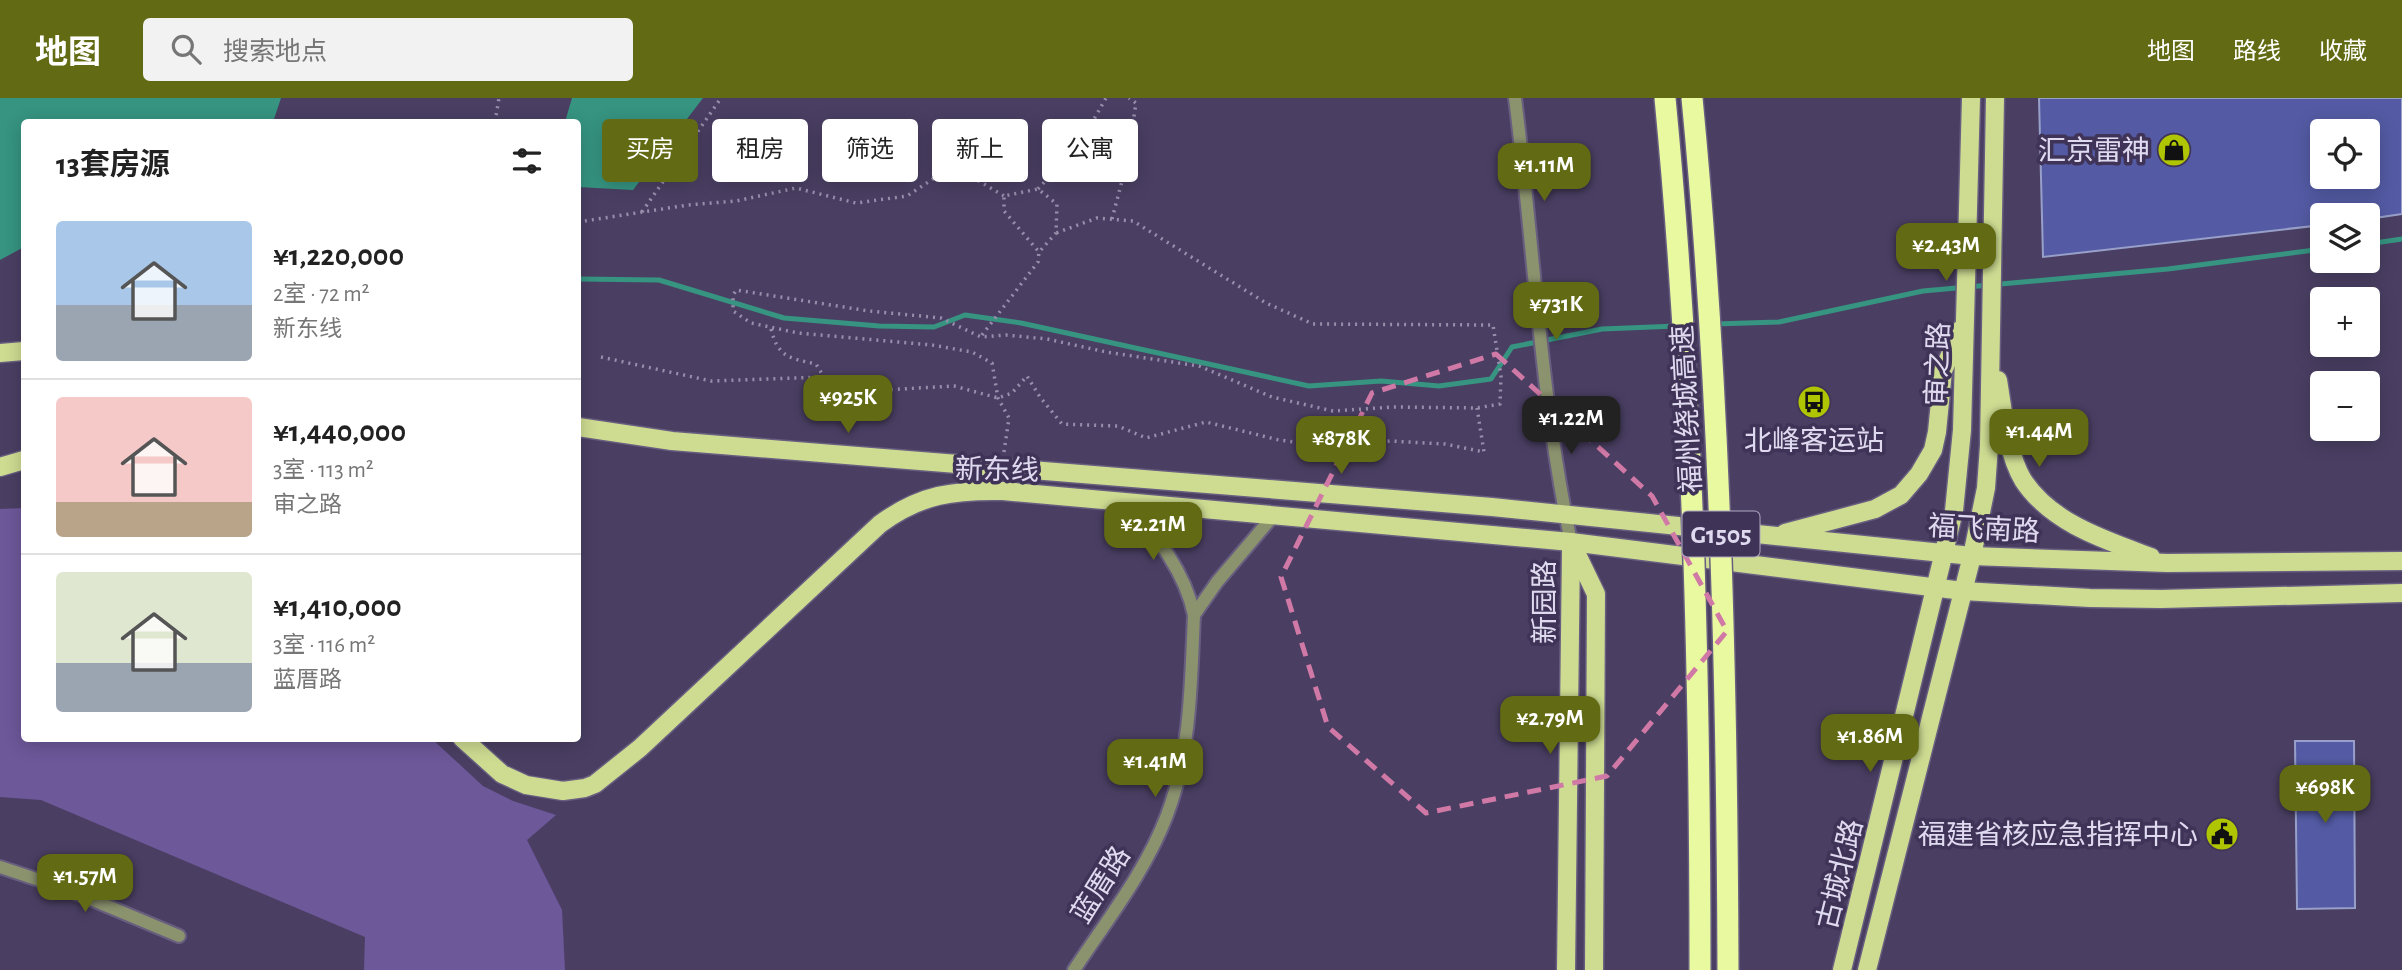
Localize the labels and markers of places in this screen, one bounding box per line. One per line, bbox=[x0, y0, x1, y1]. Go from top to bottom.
shop icon: 汇京雷神 bbox=[2155, 131, 2193, 169]
place label: 汇京雷神 bbox=[2038, 136, 2150, 166]
pin: ¥1.11M bbox=[1487, 144, 1601, 203]
pin: ¥2.43M bbox=[1889, 223, 2003, 283]
pin: ¥731K bbox=[1507, 282, 1605, 342]
pin: ¥925K bbox=[799, 376, 897, 435]
bus stop icon: 北峰客运站 bbox=[1795, 383, 1833, 421]
pin: ¥1.22M bbox=[1514, 396, 1628, 456]
pin: ¥1.44M bbox=[1982, 410, 2096, 469]
pin: ¥878K bbox=[1292, 416, 1390, 476]
place label: 北峰客运站 bbox=[1744, 426, 1884, 456]
pin: ¥2.21M bbox=[1096, 503, 1210, 562]
pin: ¥2.79M bbox=[1493, 696, 1607, 756]
pin: ¥1.86M bbox=[1813, 714, 1927, 774]
pin: ¥1.41M bbox=[1098, 740, 1212, 799]
pin: ¥698K bbox=[2276, 766, 2374, 825]
public building icon: 福建省核应急指挥中心 bbox=[2203, 815, 2241, 853]
place label: 福建省核应急指挥中心 bbox=[1918, 820, 2198, 850]
pin: ¥1.57M bbox=[28, 854, 142, 914]

